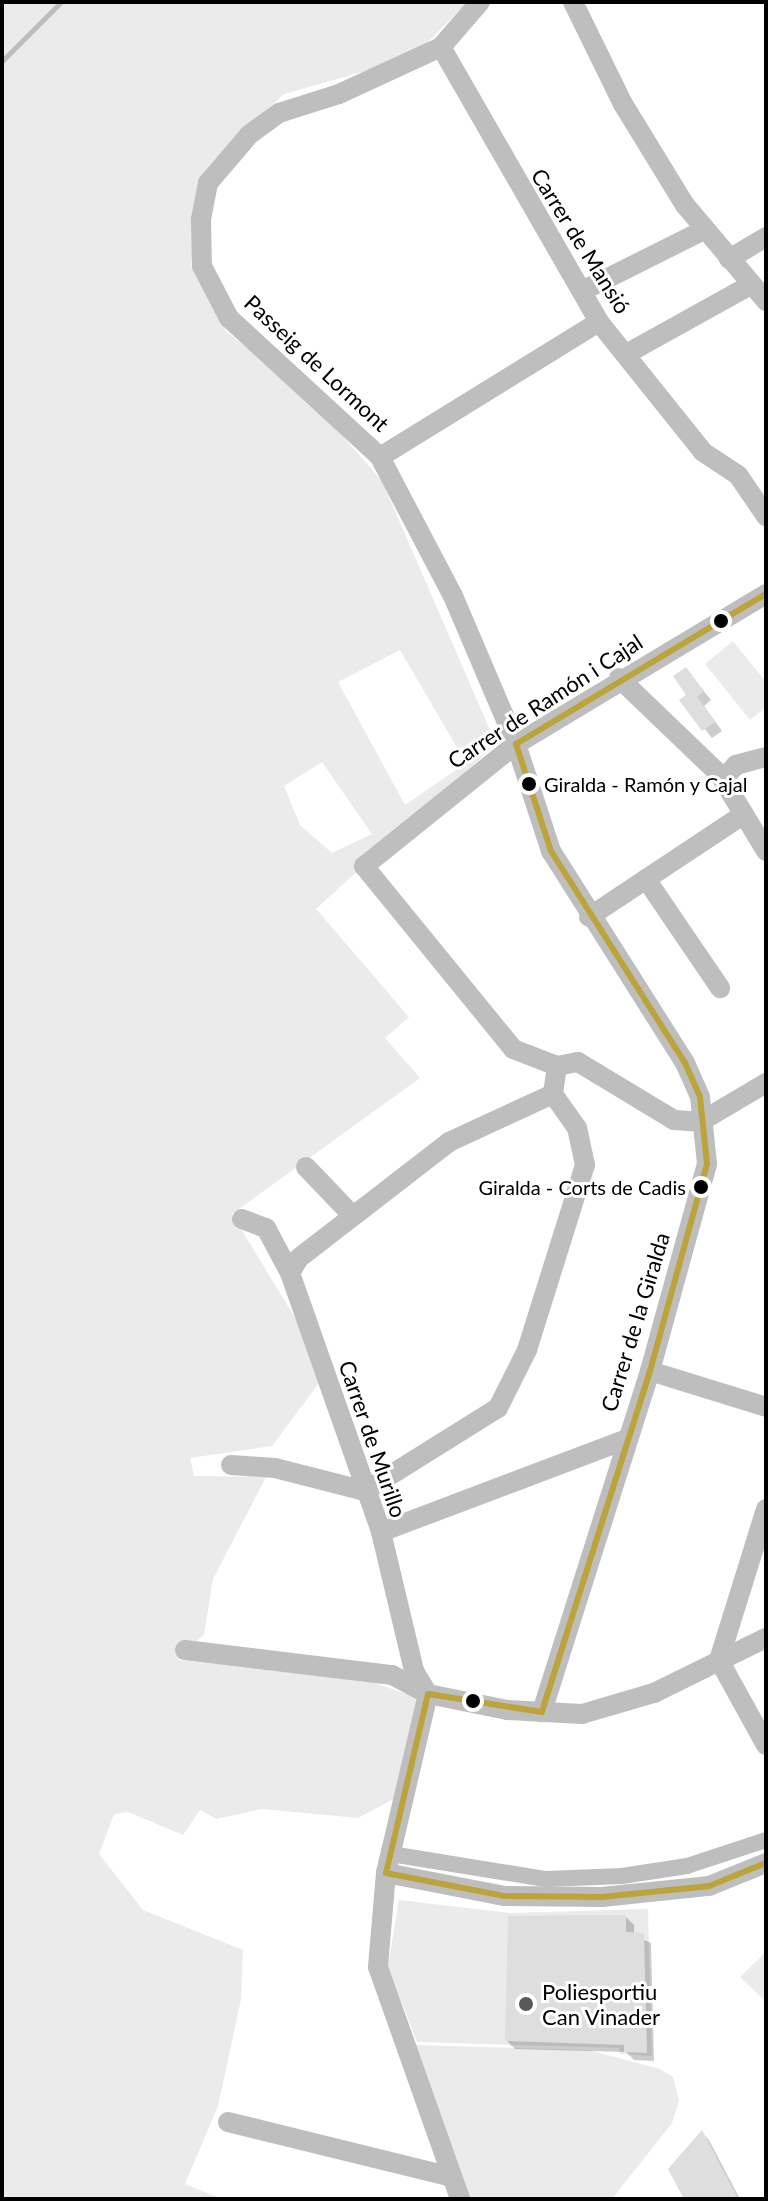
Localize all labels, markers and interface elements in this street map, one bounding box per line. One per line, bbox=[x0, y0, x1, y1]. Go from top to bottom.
street label: Carrer de Mansió bbox=[526, 163, 636, 319]
street label: Passeig de Lormont bbox=[239, 289, 395, 437]
unlabelled marker bbox=[713, 613, 729, 629]
street label: Carrer de Ramón i Cajal bbox=[443, 628, 647, 774]
place label: Giralda - Ramón y Cajal bbox=[544, 772, 748, 796]
marker: Giralda - Ramón y Cajal bbox=[521, 776, 537, 792]
place label: Giralda - Corts de Cadis bbox=[479, 1175, 686, 1199]
marker: Giralda - Corts de Cadis bbox=[693, 1179, 709, 1195]
street label: Carrer de la Giralda bbox=[595, 1229, 675, 1415]
street label: Carrer de Murillo bbox=[334, 1357, 412, 1521]
unlabelled marker bbox=[465, 1693, 481, 1709]
place label: Poliesportiu Can Vinader bbox=[542, 1978, 661, 2030]
marker: Poliesportiu Can Vinader bbox=[517, 1995, 535, 2013]

